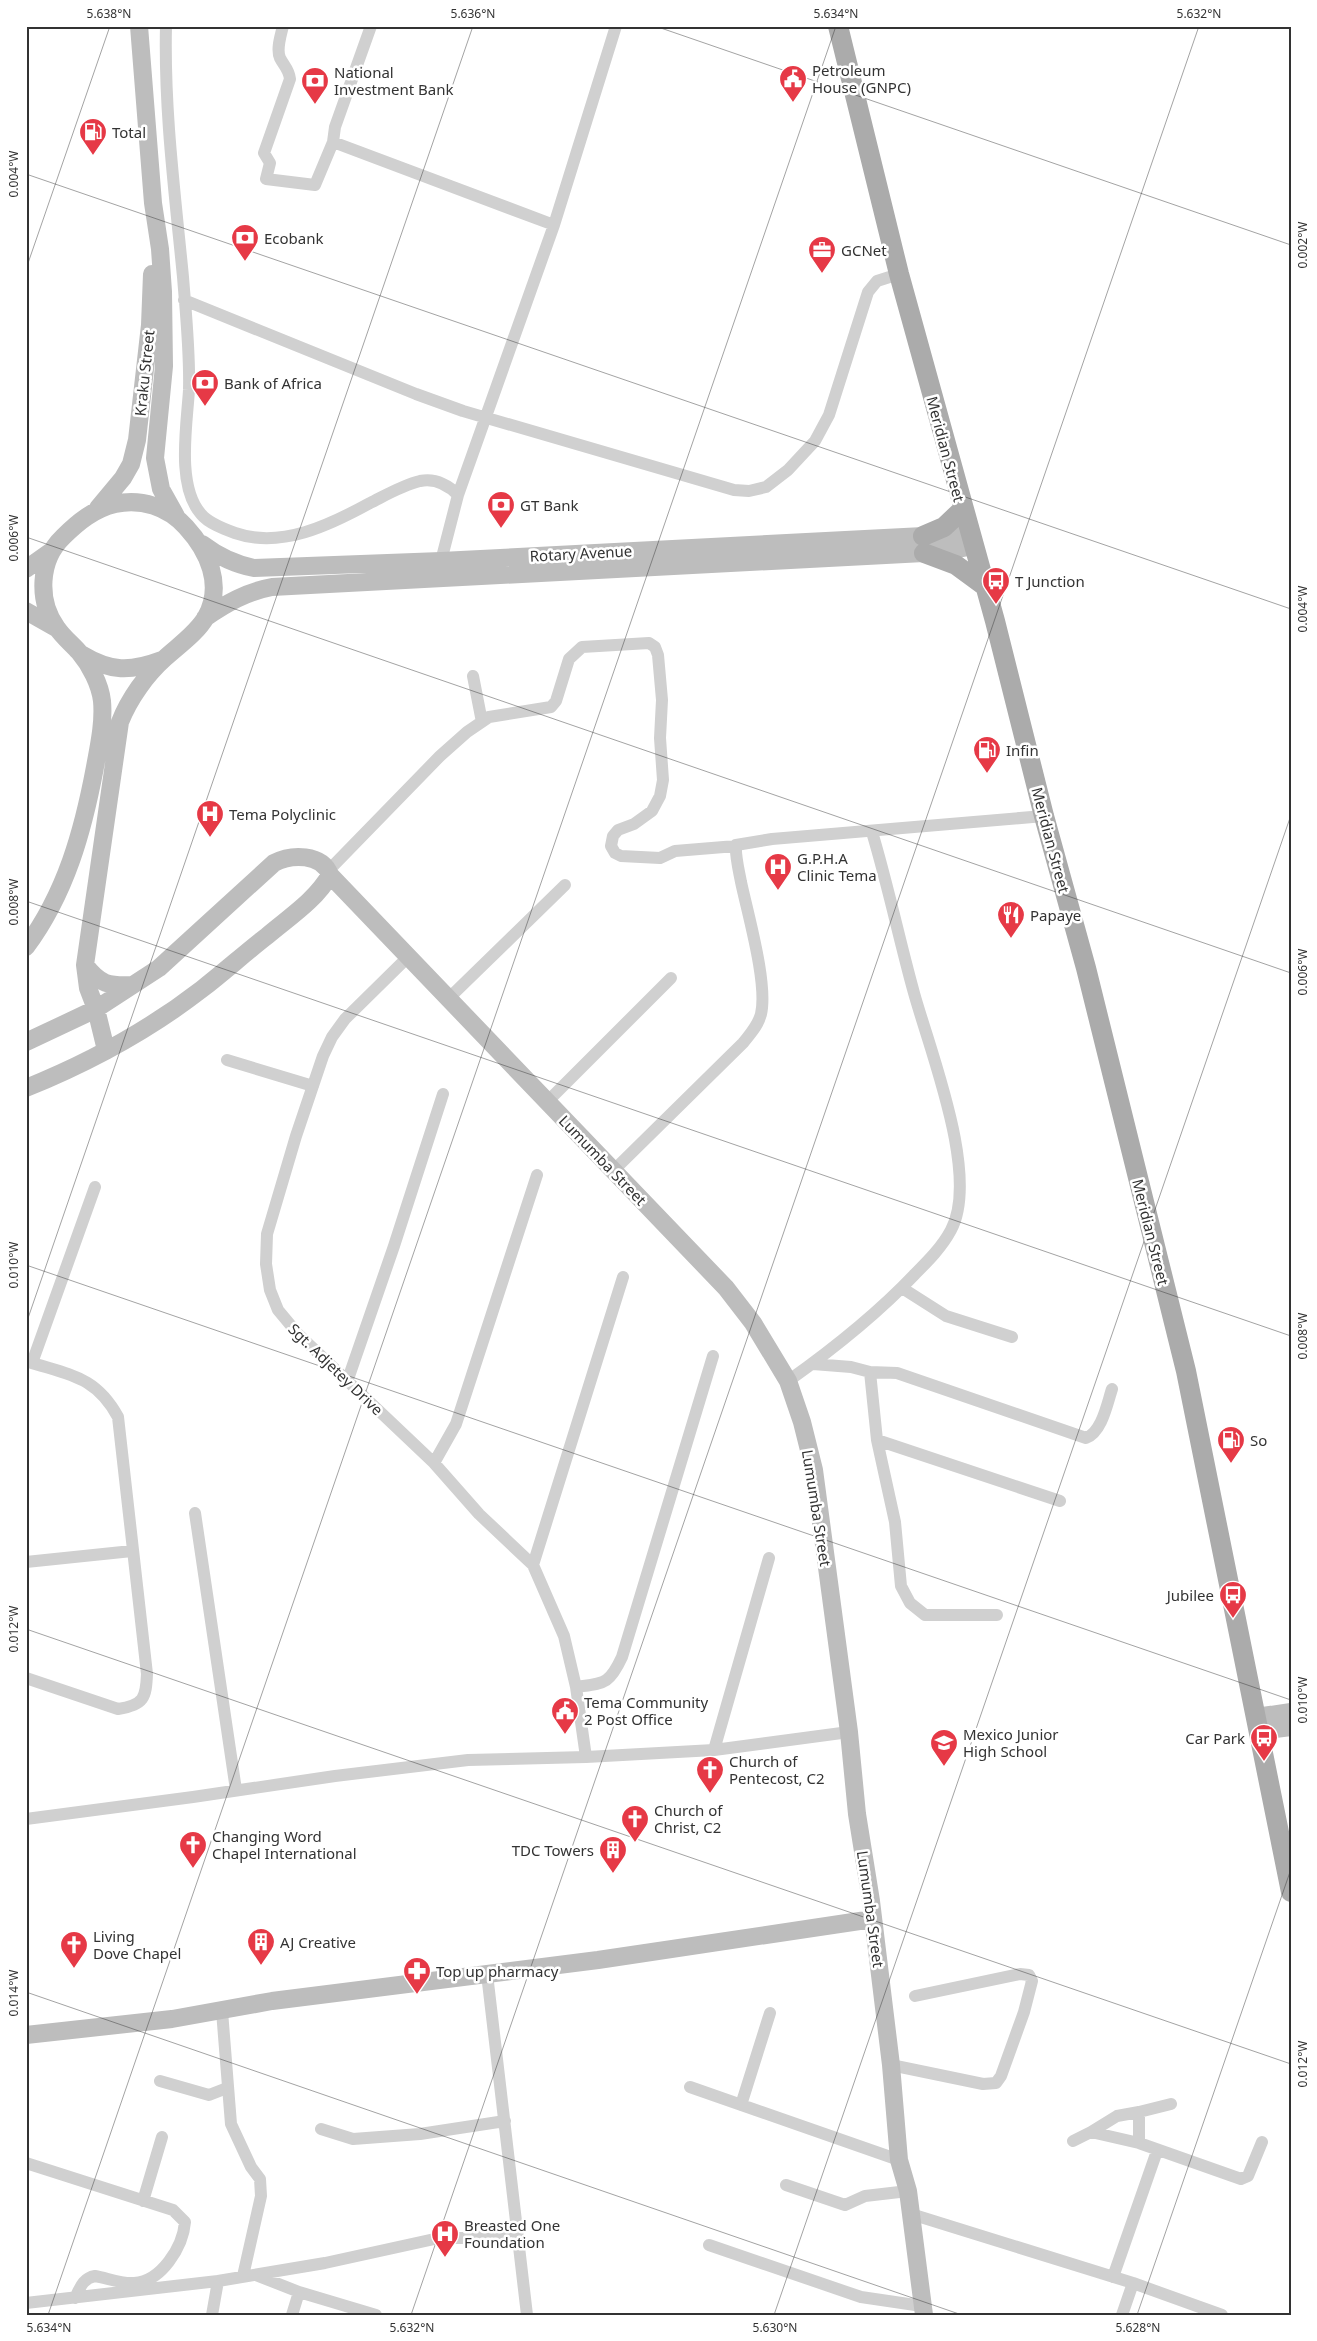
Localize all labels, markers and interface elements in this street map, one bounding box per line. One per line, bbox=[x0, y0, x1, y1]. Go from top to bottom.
text: 5.638°N bbox=[87, 5, 131, 22]
text: 5.636°N bbox=[451, 5, 495, 22]
text: 5.634°N bbox=[814, 5, 858, 22]
text: 5.632°N bbox=[1177, 5, 1221, 22]
place label: Petroleum House (GNPC) bbox=[812, 60, 911, 97]
place label: National Investment Bank bbox=[334, 62, 454, 99]
public building icon: Petroleum House (GNPC) bbox=[778, 64, 808, 103]
bank icon: National Investment Bank bbox=[300, 66, 330, 105]
fuel station icon: Total bbox=[78, 117, 108, 156]
place label: Total bbox=[112, 122, 146, 142]
text: 0.004°W bbox=[5, 151, 22, 197]
text: 0.002°W bbox=[1294, 222, 1311, 268]
bank icon: Ecobank bbox=[230, 223, 260, 262]
place label: Ecobank bbox=[264, 228, 324, 248]
office icon: GCNet bbox=[807, 235, 837, 274]
place label: GCNet bbox=[841, 240, 887, 260]
street label: Kraku Street bbox=[130, 328, 159, 417]
bank icon: Bank of Africa bbox=[190, 368, 220, 407]
place label: Bank of Africa bbox=[224, 373, 322, 393]
street label: Meridian Street bbox=[922, 394, 970, 505]
bank icon: GT Bank bbox=[486, 490, 516, 529]
place label: GT Bank bbox=[520, 495, 579, 515]
text: 0.006°W bbox=[5, 515, 22, 561]
street label: Rotary Avenue bbox=[529, 540, 633, 566]
bus stop icon: T Junction bbox=[981, 566, 1011, 605]
place label: T Junction bbox=[1015, 571, 1085, 591]
text: 0.004°W bbox=[1294, 586, 1311, 632]
fuel station icon: Infin bbox=[972, 735, 1002, 774]
place label: Infin bbox=[1006, 740, 1039, 760]
street label: Meridian Street bbox=[1027, 785, 1075, 896]
hospital icon: Tema Polyclinic bbox=[195, 799, 225, 838]
place label: Tema Polyclinic bbox=[229, 804, 336, 824]
place label: G.P.H.A Clinic Tema bbox=[797, 848, 877, 885]
hospital icon: G.P.H.A Clinic Tema bbox=[763, 852, 793, 891]
text: 0.008°W bbox=[5, 879, 22, 925]
restaurant icon: Papaye bbox=[996, 900, 1026, 939]
place label: Papaye bbox=[1030, 905, 1081, 925]
text: 0.006°W bbox=[1294, 949, 1311, 995]
street label: Lumumba Street bbox=[555, 1111, 652, 1210]
street label: Meridian Street bbox=[1128, 1177, 1174, 1288]
text: 0.010°W bbox=[5, 1242, 22, 1288]
text: 0.008°W bbox=[1294, 1313, 1311, 1359]
street label: Sgt. Adjetey Drive bbox=[284, 1319, 388, 1419]
fuel station icon: So bbox=[1216, 1425, 1246, 1464]
place label: So bbox=[1250, 1430, 1267, 1450]
street label: Lumumba Street bbox=[798, 1448, 836, 1568]
bus stop icon: Jubilee bbox=[1218, 1580, 1248, 1619]
place label: Jubilee bbox=[1165, 1585, 1214, 1605]
text: 0.012°W bbox=[5, 1606, 22, 1652]
text: 0.010°W bbox=[1294, 1677, 1311, 1723]
place label: Tema Community 2 Post Office bbox=[584, 1692, 709, 1729]
public building icon: Tema Community 2 Post Office bbox=[550, 1696, 580, 1735]
bus stop icon: Car Park bbox=[1249, 1723, 1279, 1762]
place label: Mexico Junior High School bbox=[963, 1724, 1059, 1761]
school or university icon: Mexico Junior High School bbox=[929, 1728, 959, 1767]
place label: Car Park bbox=[1185, 1728, 1245, 1748]
place label: Church of Pentecost, C2 bbox=[729, 1751, 825, 1788]
church icon: Church of Pentecost, C2 bbox=[695, 1755, 725, 1794]
place label: Church of Christ, C2 bbox=[654, 1800, 723, 1837]
church icon: Church of Christ, C2 bbox=[620, 1804, 650, 1843]
place label: Changing Word Chapel International bbox=[212, 1826, 357, 1863]
church icon: Changing Word Chapel International bbox=[178, 1830, 208, 1869]
building icon: TDC Towers bbox=[598, 1835, 628, 1874]
place label: TDC Towers bbox=[512, 1840, 594, 1860]
street label: Lumumba Street bbox=[853, 1849, 889, 1969]
place label: Living Dove Chapel bbox=[93, 1926, 181, 1963]
building icon: AJ Creative bbox=[246, 1927, 276, 1966]
church icon: Living Dove Chapel bbox=[59, 1930, 89, 1969]
place label: AJ Creative bbox=[280, 1932, 356, 1952]
pharmacy icon: Top up pharmacy bbox=[402, 1956, 432, 1995]
place label: Top up pharmacy bbox=[436, 1961, 559, 1981]
text: 0.014°W bbox=[5, 1970, 22, 2016]
text: 0.012°W bbox=[1294, 2041, 1311, 2087]
place label: Breasted One Foundation bbox=[464, 2215, 560, 2252]
hospital icon: Breasted One Foundation bbox=[430, 2219, 460, 2258]
text: 5.634°N bbox=[27, 2319, 71, 2336]
text: 5.632°N bbox=[390, 2319, 434, 2336]
text: 5.630°N bbox=[753, 2319, 797, 2336]
text: 5.628°N bbox=[1116, 2319, 1160, 2336]

